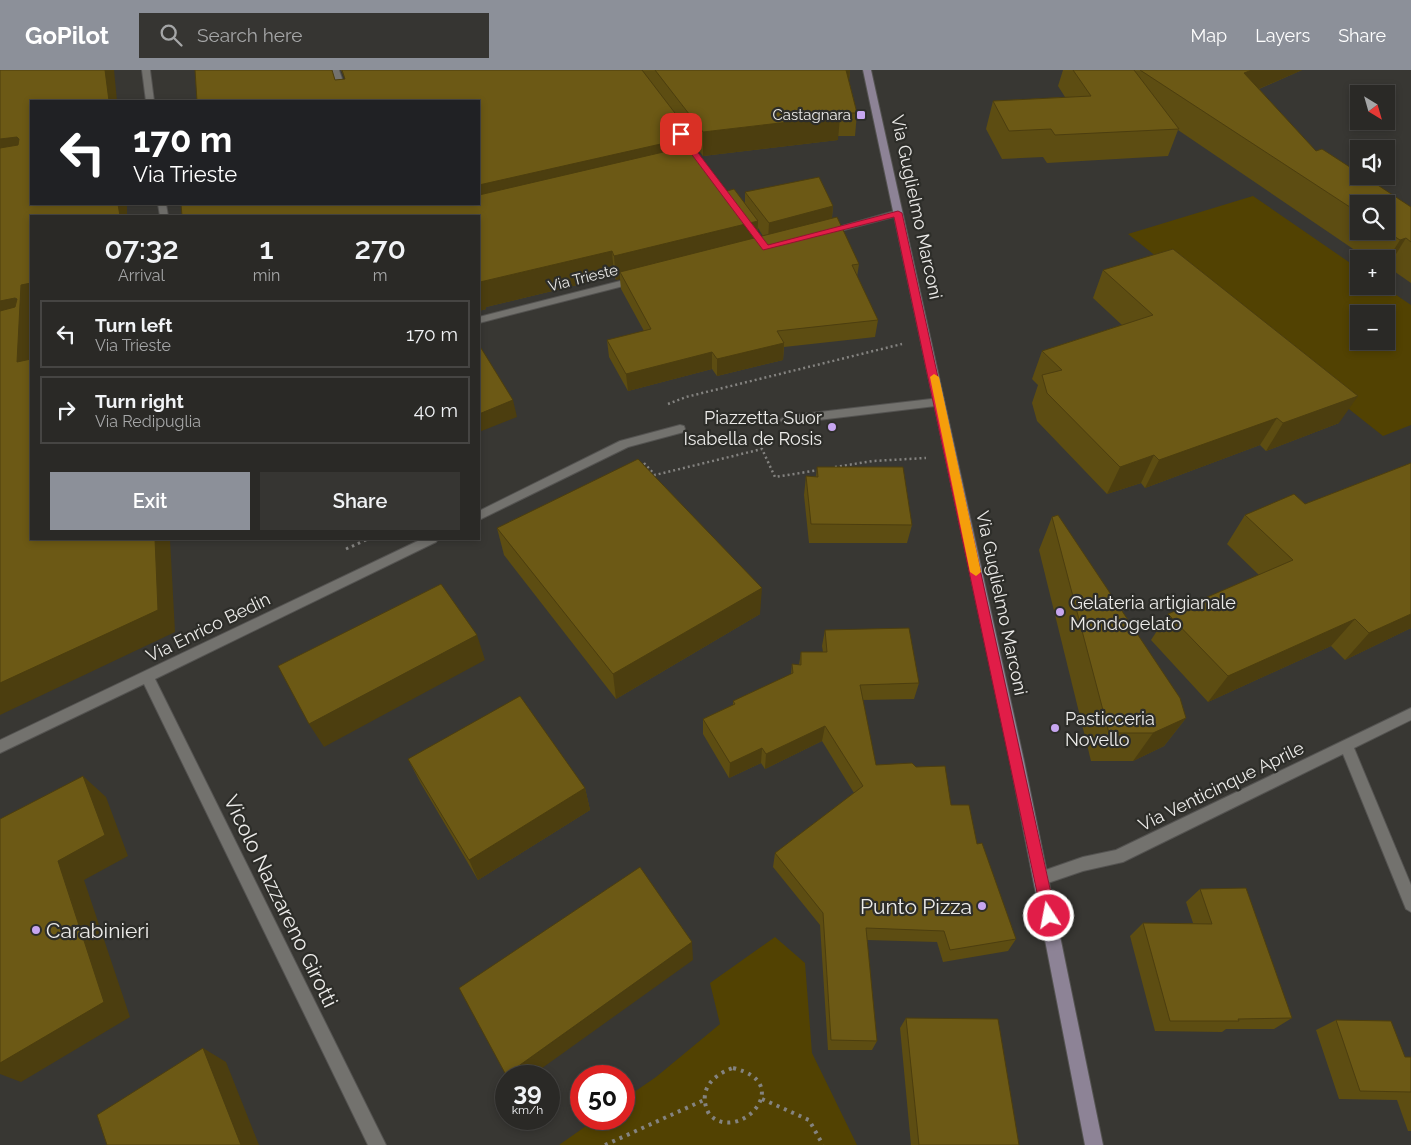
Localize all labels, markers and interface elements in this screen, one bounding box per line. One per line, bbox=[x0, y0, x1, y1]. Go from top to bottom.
search box bbox=[139, 13, 489, 58]
text: GoPilot bbox=[25, 21, 109, 50]
icon: search bbox=[157, 21, 185, 49]
text: Search here bbox=[197, 24, 303, 46]
text: Map bbox=[1191, 25, 1227, 46]
text: Layers bbox=[1255, 25, 1310, 46]
text: Share bbox=[1338, 25, 1386, 46]
north arrow bbox=[1350, 85, 1395, 130]
map controls bbox=[1350, 85, 1395, 350]
place label: Castagnara bbox=[772, 106, 851, 124]
marker: Castagnara bbox=[855, 109, 867, 121]
pin bbox=[660, 113, 702, 155]
street label: Via Guglielmo Marconi bbox=[887, 113, 947, 301]
text: 170 m bbox=[133, 119, 232, 160]
icon: left bbox=[50, 120, 115, 185]
icon: arrive bbox=[667, 120, 695, 148]
button: sound bbox=[1350, 140, 1395, 185]
text: Via Trieste bbox=[133, 161, 237, 187]
button: search bbox=[1350, 195, 1395, 240]
text: 07:32 bbox=[104, 231, 179, 266]
text: 1 bbox=[260, 231, 274, 266]
text: 270 bbox=[355, 231, 406, 266]
button: + bbox=[1350, 250, 1395, 295]
street label: Via Trieste bbox=[546, 261, 620, 295]
text: Arrival bbox=[118, 266, 165, 285]
text: min bbox=[253, 266, 280, 285]
text: m bbox=[373, 266, 388, 285]
button: − bbox=[1350, 305, 1395, 350]
text: Turn left bbox=[95, 314, 172, 336]
icon: left bbox=[52, 320, 80, 348]
text: 170 m bbox=[406, 323, 458, 345]
text: Via Trieste bbox=[95, 336, 171, 355]
text: Turn right bbox=[95, 390, 184, 412]
icon: right bbox=[52, 396, 80, 424]
text: 40 m bbox=[414, 399, 458, 421]
place label: Piazzetta Suor Isabella de Rosis bbox=[683, 407, 823, 449]
text: Via Redipuglia bbox=[95, 412, 201, 431]
marker: Piazzetta Suor Isabella de Rosis bbox=[826, 421, 838, 433]
button: Exit bbox=[50, 472, 250, 530]
button: Share bbox=[260, 472, 460, 530]
street label: Via Guglielmo Marconi bbox=[972, 509, 1032, 697]
street label: Via Enrico Bedin bbox=[143, 588, 273, 666]
place label: Gelateria artigianale Mondogelato bbox=[1070, 592, 1236, 634]
marker: Gelateria artigianale Mondogelato bbox=[1054, 606, 1066, 618]
place label: Pasticceria Novello bbox=[1065, 708, 1155, 750]
marker: Pasticceria Novello bbox=[1049, 722, 1061, 734]
street label: Via Venticinque Aprile bbox=[1135, 737, 1308, 835]
street label: Vicolo Nazzareno Girotti bbox=[219, 791, 343, 1011]
position arrow bbox=[1022, 889, 1074, 941]
place label: Punto Pizza bbox=[860, 894, 972, 919]
marker: Punto Pizza bbox=[976, 900, 988, 912]
place label: Carabinieri bbox=[46, 918, 149, 943]
marker: Carabinieri bbox=[30, 924, 42, 936]
speed limit sign: 50 bbox=[570, 1065, 635, 1130]
text: 39 bbox=[513, 1076, 542, 1106]
text: km/h bbox=[512, 1103, 543, 1117]

